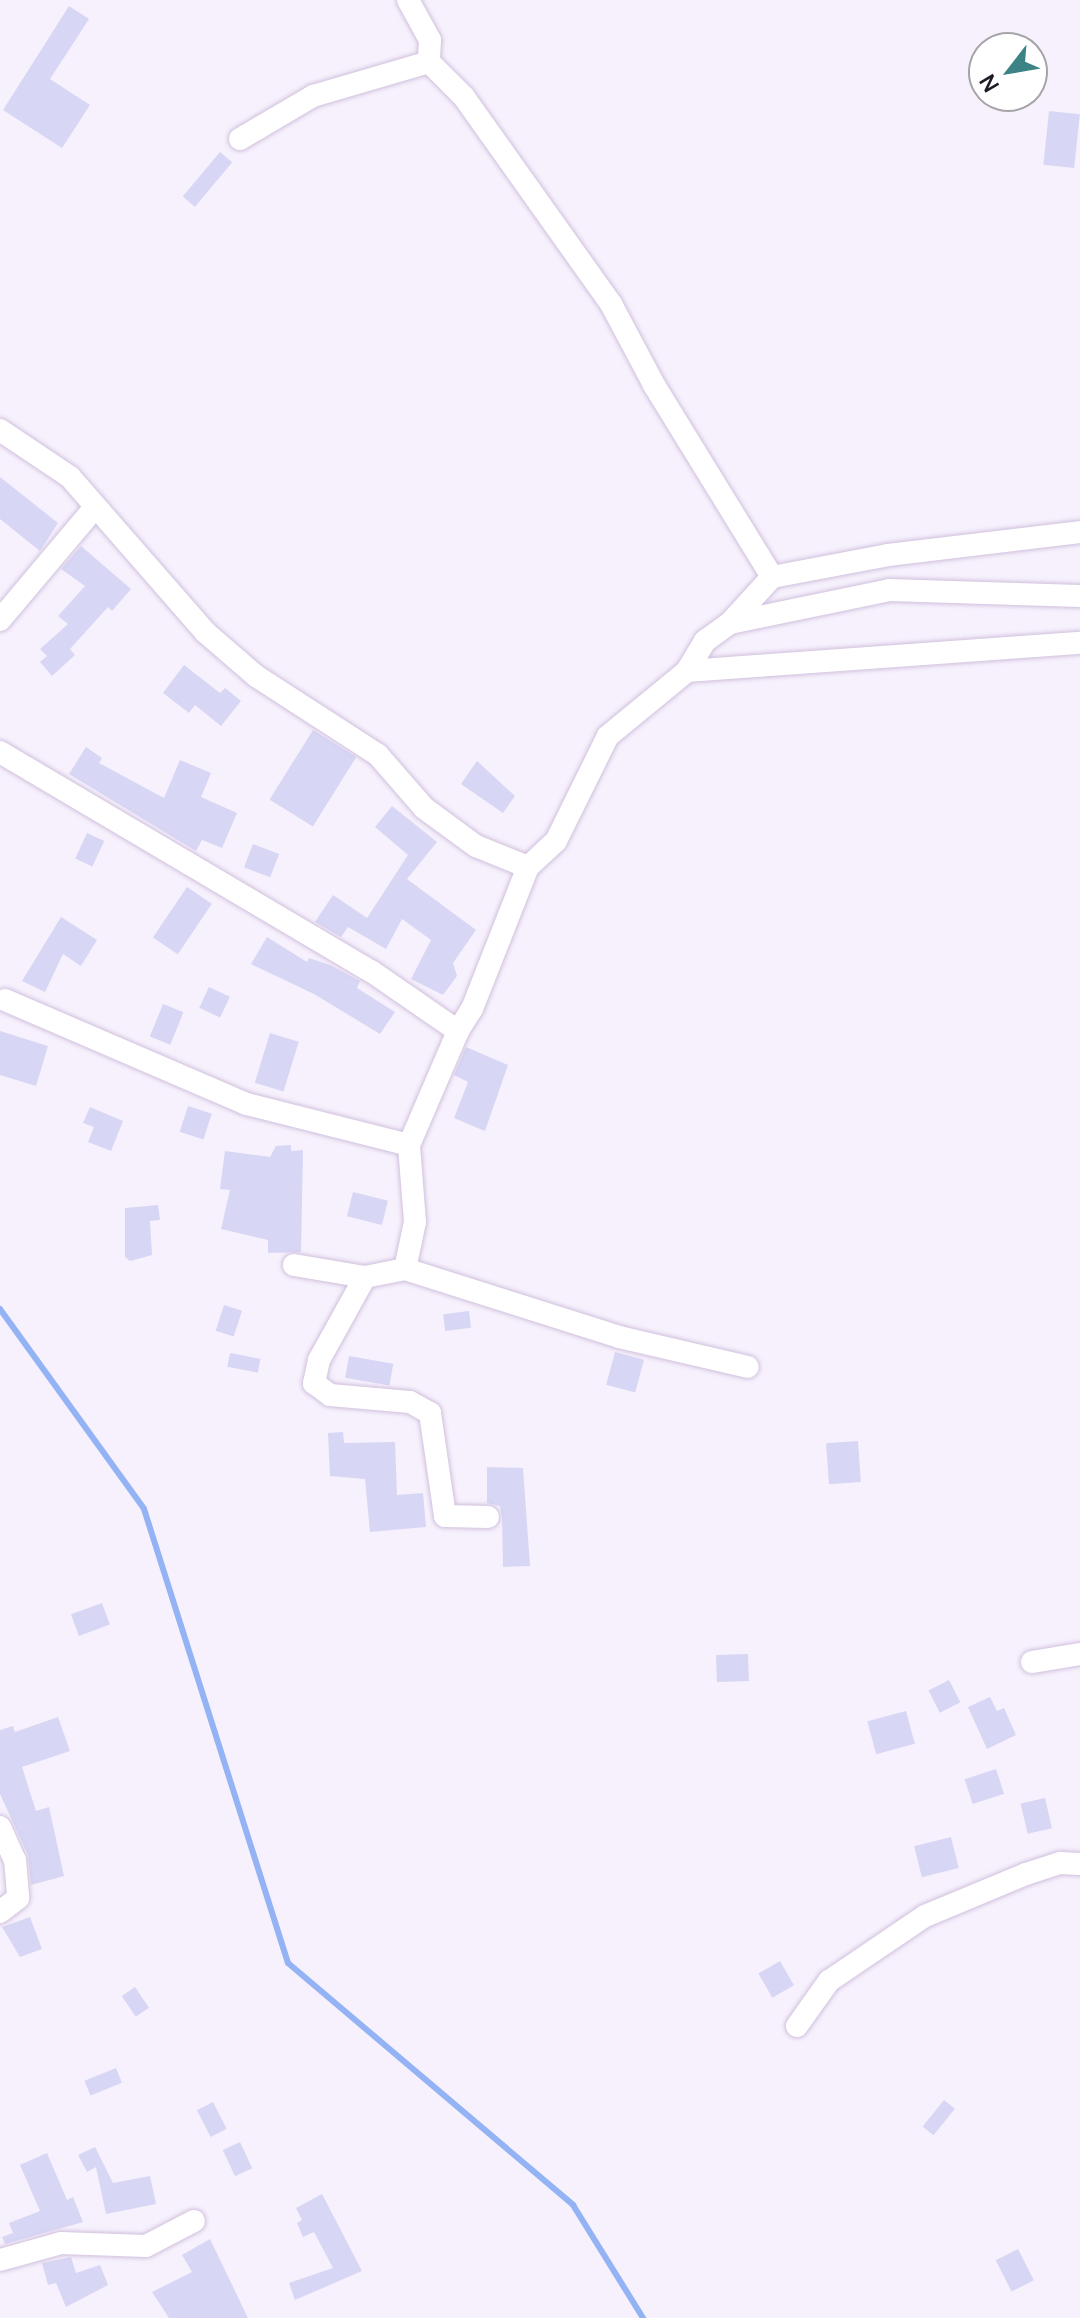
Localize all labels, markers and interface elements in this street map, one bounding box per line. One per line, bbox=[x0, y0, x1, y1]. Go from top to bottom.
north arrow bbox=[968, 32, 1048, 112]
text: N bbox=[972, 69, 1006, 98]

